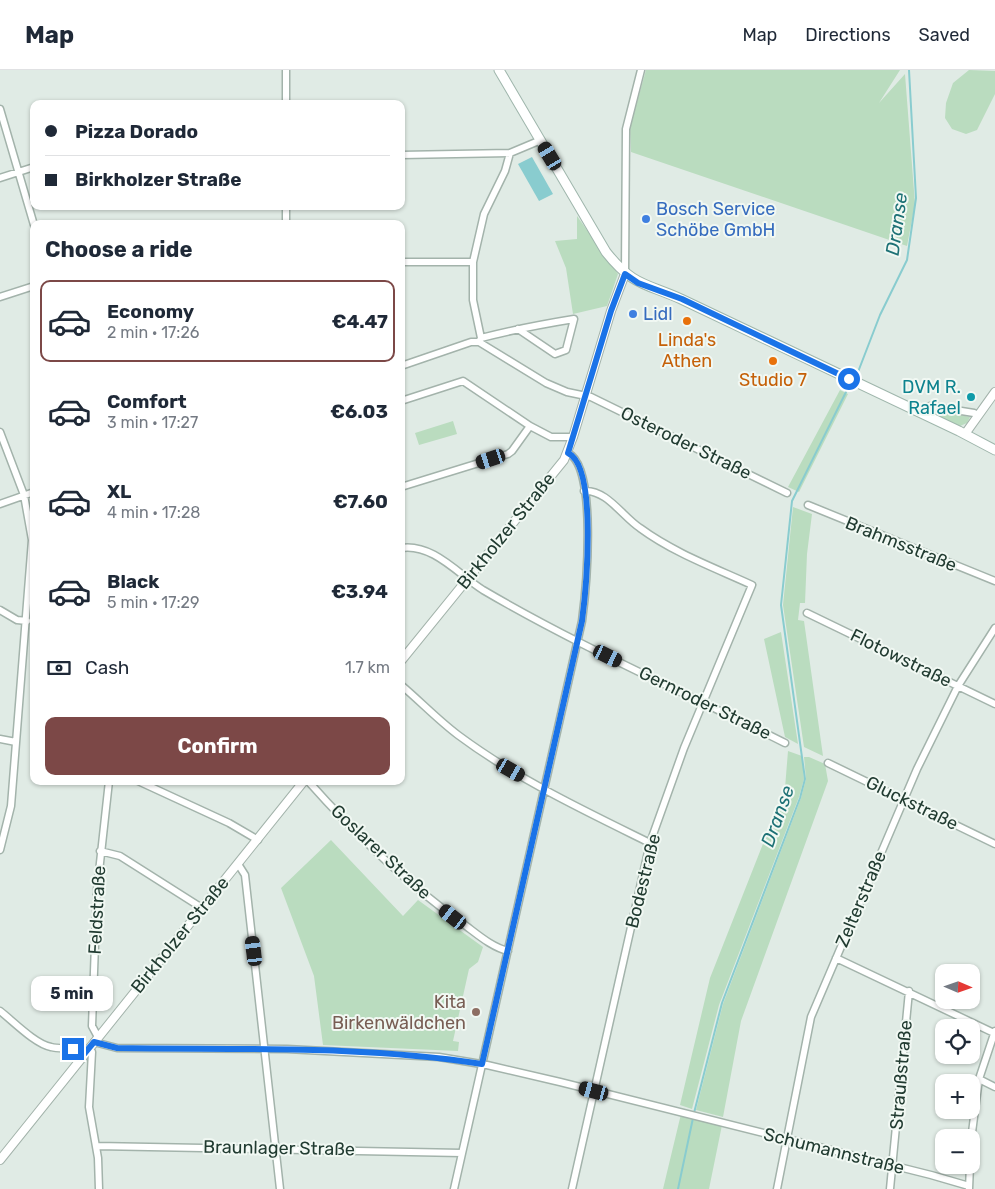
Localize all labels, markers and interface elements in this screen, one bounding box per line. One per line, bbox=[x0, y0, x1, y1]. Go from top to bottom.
text: Map bbox=[25, 21, 74, 49]
text: Map bbox=[742, 24, 777, 46]
text: Directions bbox=[805, 24, 891, 46]
text: Saved bbox=[919, 24, 970, 46]
text: Pizza Dorado bbox=[75, 120, 198, 143]
car bbox=[535, 139, 564, 173]
text: Birkholzer Straße bbox=[75, 168, 242, 191]
water label: Dranse bbox=[881, 191, 912, 257]
place label: Bosch Service Schöbe GmbH bbox=[656, 198, 775, 241]
marker: Bosch Service Schöbe GmbH bbox=[640, 213, 652, 225]
text: Choose a ride bbox=[45, 236, 192, 263]
icon: car bbox=[47, 299, 92, 344]
text: Economy bbox=[107, 300, 194, 323]
place label: Lidl bbox=[643, 303, 673, 325]
marker: Lidl bbox=[627, 308, 639, 320]
text: €4.47 bbox=[332, 310, 388, 333]
marker: Linda's Athen bbox=[681, 315, 693, 327]
text: 2 min · 17:26 bbox=[107, 323, 199, 342]
place label: Linda's Athen bbox=[658, 329, 716, 372]
marker: Studio 7 bbox=[767, 355, 779, 367]
route start bbox=[838, 368, 860, 390]
place label: Studio 7 bbox=[739, 369, 807, 391]
place label: DVM R. Rafael bbox=[902, 376, 961, 419]
icon: car bbox=[47, 389, 92, 434]
text: Comfort bbox=[107, 390, 187, 413]
marker: DVM R. Rafael bbox=[965, 391, 977, 403]
text: €6.03 bbox=[330, 400, 388, 423]
street label: Osteroder Straße bbox=[617, 402, 755, 484]
text: 3 min · 17:27 bbox=[107, 413, 198, 432]
car bbox=[474, 447, 507, 471]
street label: Birkholzer Straße bbox=[452, 468, 560, 594]
icon: car bbox=[47, 479, 92, 524]
text: XL bbox=[107, 480, 131, 503]
text: €7.60 bbox=[333, 490, 388, 513]
text: 4 min · 17:28 bbox=[107, 503, 201, 522]
street label: Brahmsstraße bbox=[842, 512, 960, 576]
icon: car bbox=[47, 569, 92, 614]
text: Black bbox=[107, 570, 159, 593]
text: €3.94 bbox=[331, 580, 388, 603]
text: 5 min · 17:29 bbox=[107, 593, 199, 612]
street label: Flotowstraße bbox=[847, 624, 955, 692]
car bbox=[591, 643, 624, 669]
icon: cash bbox=[45, 654, 73, 682]
text: Cash bbox=[85, 656, 129, 679]
text: 1.7 km bbox=[345, 658, 390, 677]
street label: Gernroder Straße bbox=[635, 661, 775, 745]
button: Confirm bbox=[45, 717, 390, 775]
car bbox=[494, 756, 527, 784]
street label: Gluckstraße bbox=[862, 771, 962, 835]
water label: Dranse bbox=[756, 782, 799, 850]
street label: Goslarer Straße bbox=[326, 800, 436, 904]
street label: Bodestraße bbox=[621, 831, 665, 931]
street label: Zelterstraße bbox=[831, 848, 891, 950]
street label: Feldstraße bbox=[84, 865, 110, 955]
street label: Birkholzer Straße bbox=[126, 872, 234, 998]
car bbox=[436, 902, 469, 932]
car bbox=[244, 935, 263, 967]
north arrow bbox=[935, 964, 980, 1009]
map controls bbox=[935, 964, 980, 1174]
callout: 5 min bbox=[32, 976, 114, 1012]
text: 5 min bbox=[50, 984, 94, 1003]
place label: Kita Birkenwäldchen bbox=[332, 991, 466, 1034]
marker: Kita Birkenwäldchen bbox=[470, 1006, 482, 1018]
street label: Straußstraße bbox=[885, 1019, 917, 1131]
button: locate bbox=[935, 1019, 980, 1064]
route end bbox=[62, 1038, 84, 1060]
button: + bbox=[935, 1074, 980, 1119]
car bbox=[577, 1080, 610, 1102]
street label: Schumannstraße bbox=[761, 1123, 907, 1179]
button: − bbox=[935, 1129, 980, 1174]
street label: Braunlager Straße bbox=[203, 1136, 355, 1160]

